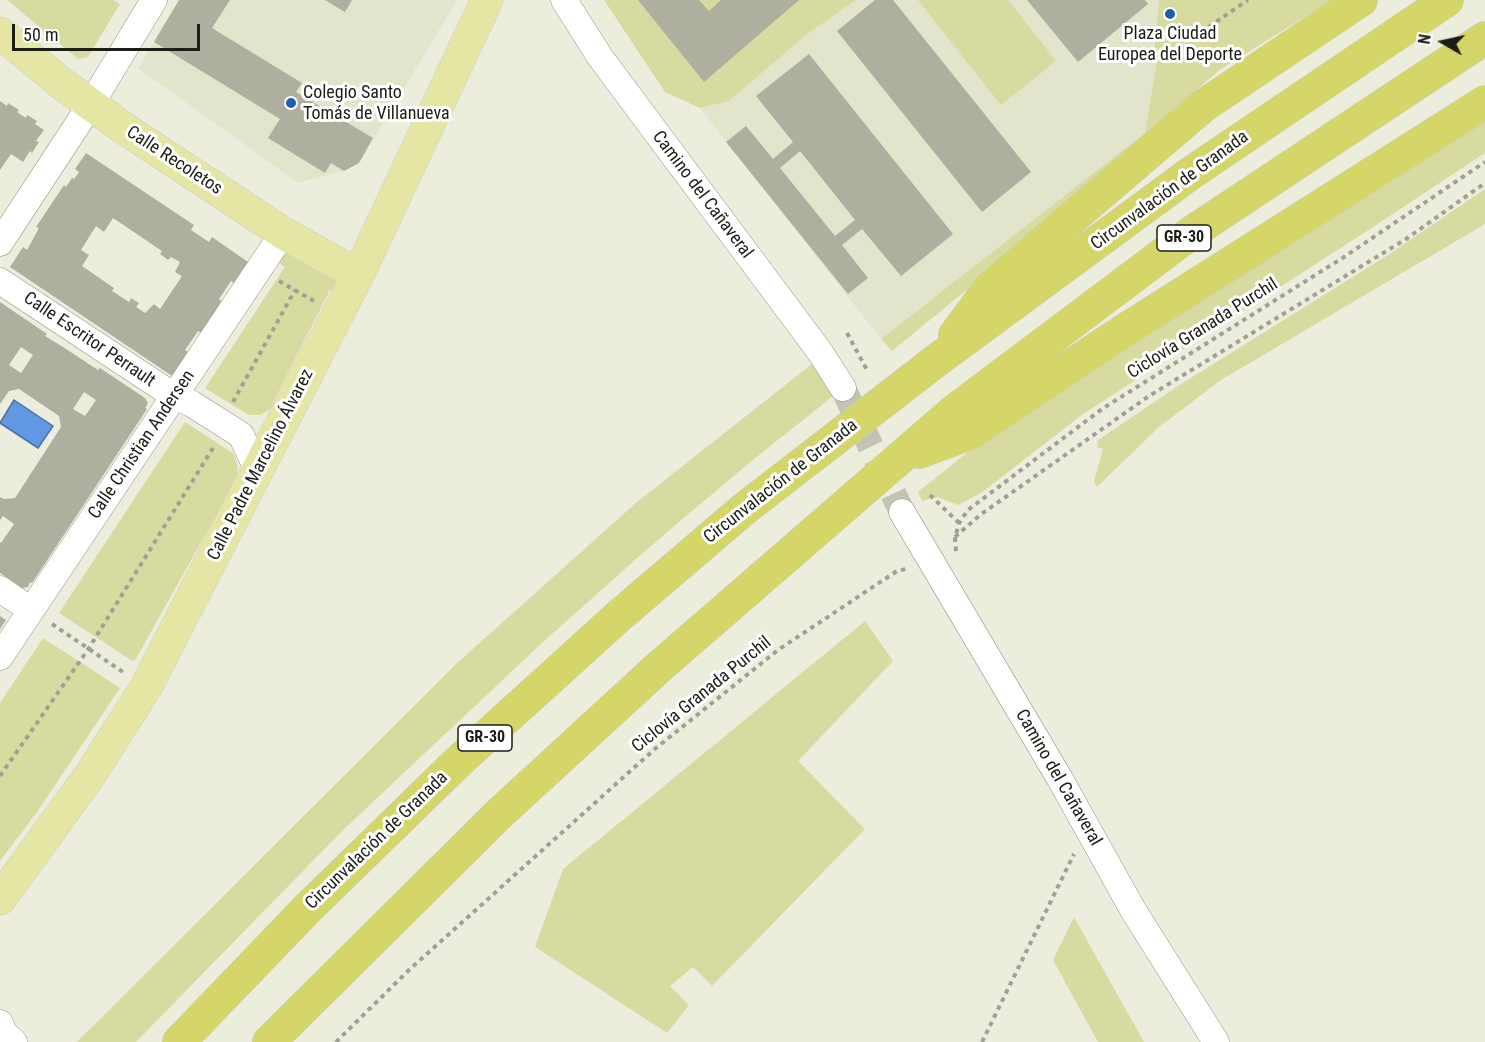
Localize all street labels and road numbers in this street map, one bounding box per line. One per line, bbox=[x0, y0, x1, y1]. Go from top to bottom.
street label: Calle Recoletos bbox=[122, 122, 226, 200]
street label: Camino del Cañaveral bbox=[647, 127, 757, 263]
street label: Circunvalación de Granada bbox=[1087, 127, 1253, 255]
road number: GR-30 bbox=[1157, 225, 1211, 251]
street label: Ciclovía Granada Purchil bbox=[1124, 274, 1282, 384]
street label: Calle Escritor Perrault bbox=[19, 288, 159, 392]
street label: Calle Padre Marcelino Álvarez bbox=[203, 366, 319, 564]
street label: Calle Christian Andersen bbox=[84, 367, 200, 523]
street label: Circunvalación de Granada bbox=[700, 415, 862, 549]
street label: Ciclovía Granada Purchil bbox=[628, 632, 776, 758]
street label: Camino del Cañaveral bbox=[1010, 706, 1106, 850]
road number: GR-30 bbox=[458, 725, 512, 751]
street label: Circunvalación de Granada bbox=[301, 767, 453, 915]

